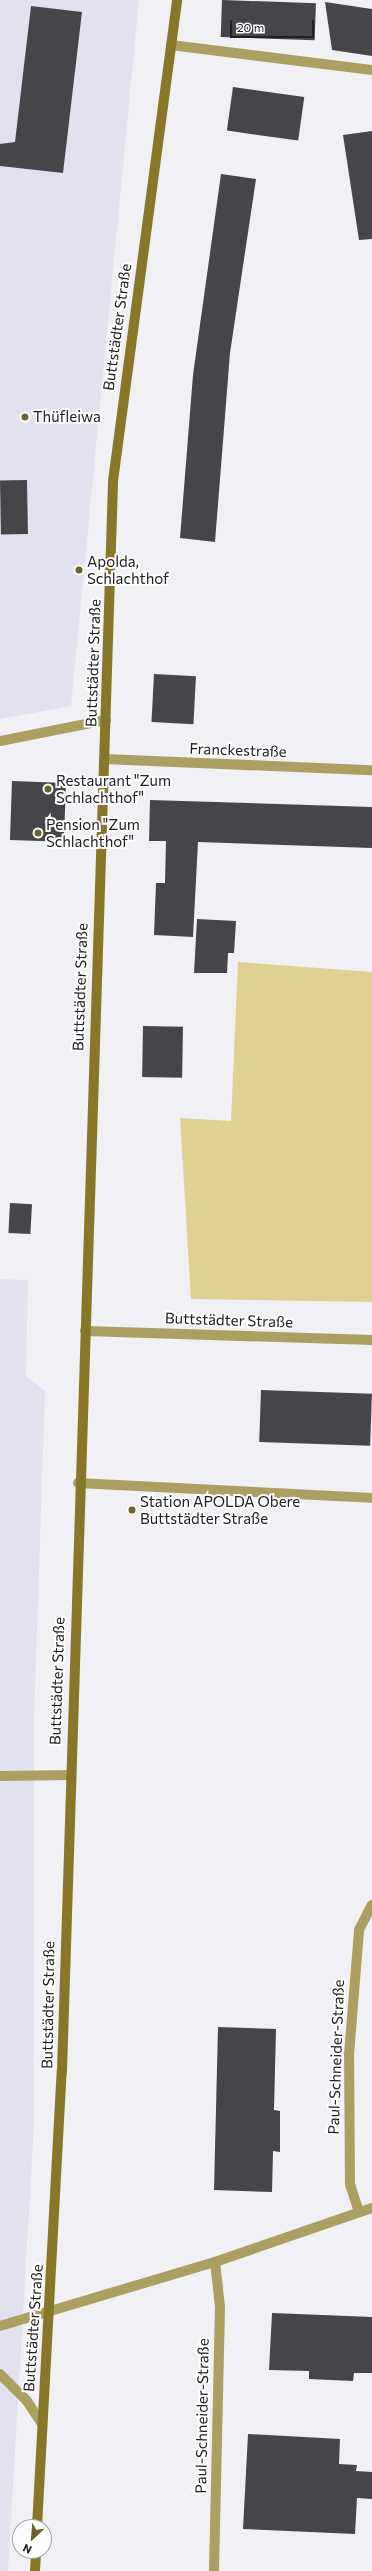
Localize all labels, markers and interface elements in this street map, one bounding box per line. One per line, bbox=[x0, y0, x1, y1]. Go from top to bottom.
scale bar bbox=[232, 12, 316, 38]
text: 20 m bbox=[237, 20, 264, 34]
street label: Buttstädter Straße bbox=[99, 262, 135, 392]
place label: Thüfleiwa bbox=[33, 408, 101, 426]
marker: Thüfleiwa bbox=[20, 412, 30, 422]
place label: Apolda, Schlachthof bbox=[87, 552, 169, 587]
marker: Apolda, Schlachthof bbox=[74, 565, 84, 575]
street label: Buttstädter Straße bbox=[82, 599, 104, 727]
street label: Franckestraße bbox=[189, 739, 287, 761]
place label: Restaurant "Zum Schlachthof" bbox=[56, 771, 171, 806]
marker: Restaurant "Zum Schlachthof" bbox=[43, 784, 53, 794]
place label: Pension "Zum Schlachthof" bbox=[46, 815, 140, 850]
marker: Pension "Zum Schlachthof" bbox=[33, 828, 43, 838]
street label: Buttstädter Straße bbox=[69, 923, 91, 1051]
street label: Buttstädter Straße bbox=[165, 1309, 293, 1331]
place label: Station APOLDA Obere Buttstädter Straße bbox=[140, 1492, 300, 1527]
marker: Station APOLDA Obere Buttstädter Straße bbox=[127, 1505, 137, 1515]
street label: Buttstädter Straße bbox=[46, 1617, 68, 1745]
street label: Buttstädter Straße bbox=[38, 1941, 58, 2069]
street label: Paul-Schneider-Straße bbox=[324, 1979, 348, 2135]
street label: Buttstädter Straße bbox=[20, 2264, 46, 2392]
street label: Paul-Schneider-Straße bbox=[192, 2338, 212, 2494]
north arrow bbox=[12, 2519, 52, 2559]
text: N bbox=[20, 2542, 34, 2557]

